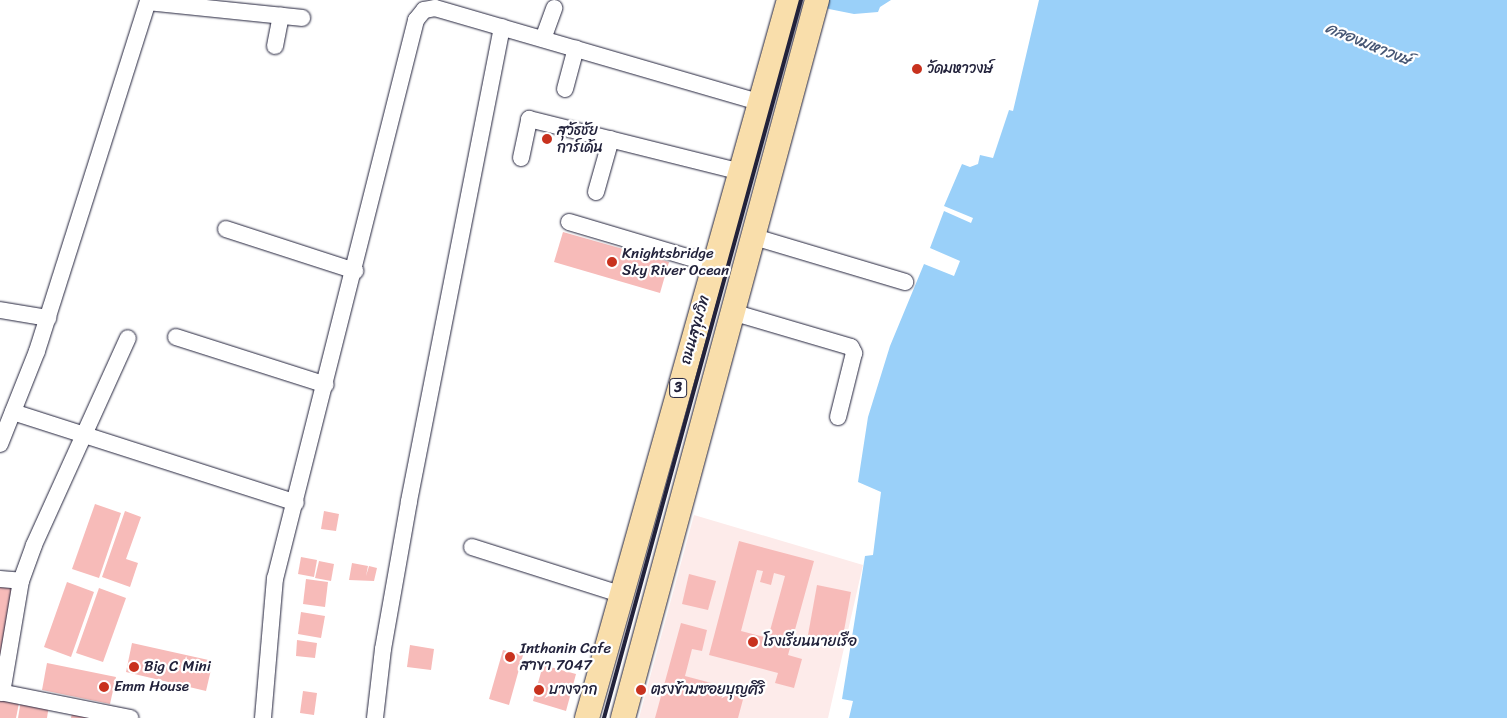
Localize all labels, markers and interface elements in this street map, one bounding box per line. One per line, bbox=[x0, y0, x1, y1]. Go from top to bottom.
water label: คลองมหาวงษ์ bbox=[1323, 18, 1413, 70]
place label: วัดมหาวงษ์ bbox=[927, 60, 993, 78]
marker: วัดมหาวงษ์ bbox=[911, 63, 923, 75]
place label: สุวัธชัย การ์เด้น bbox=[557, 121, 603, 156]
marker: สุวัธชัย การ์เด้น bbox=[541, 133, 553, 145]
place label: Knightsbridge Sky River Ocean bbox=[622, 244, 730, 279]
marker: Knightsbridge Sky River Ocean bbox=[606, 256, 618, 268]
street label: ถนนสุขุมวิท bbox=[677, 293, 713, 367]
road number: 3 bbox=[668, 376, 688, 399]
place label: โรงเรียนนายเรือ bbox=[763, 633, 857, 651]
marker: โรงเรียนนายเรือ bbox=[747, 636, 759, 648]
place label: Inthanin Cafe สาขา 7047 bbox=[520, 639, 611, 674]
marker: Inthanin Cafe สาขา 7047 bbox=[504, 651, 516, 663]
place label: Big C Mini bbox=[144, 658, 211, 676]
marker: Big C Mini bbox=[128, 661, 140, 673]
place label: Emm House bbox=[114, 678, 190, 696]
marker: Emm House bbox=[98, 681, 110, 693]
place label: บางจาก bbox=[549, 681, 597, 699]
place label: ตรงข้ามซอยบุญศิริ bbox=[651, 681, 765, 699]
marker: บางจาก bbox=[533, 684, 545, 696]
marker: ตรงข้ามซอยบุญศิริ bbox=[635, 684, 647, 696]

